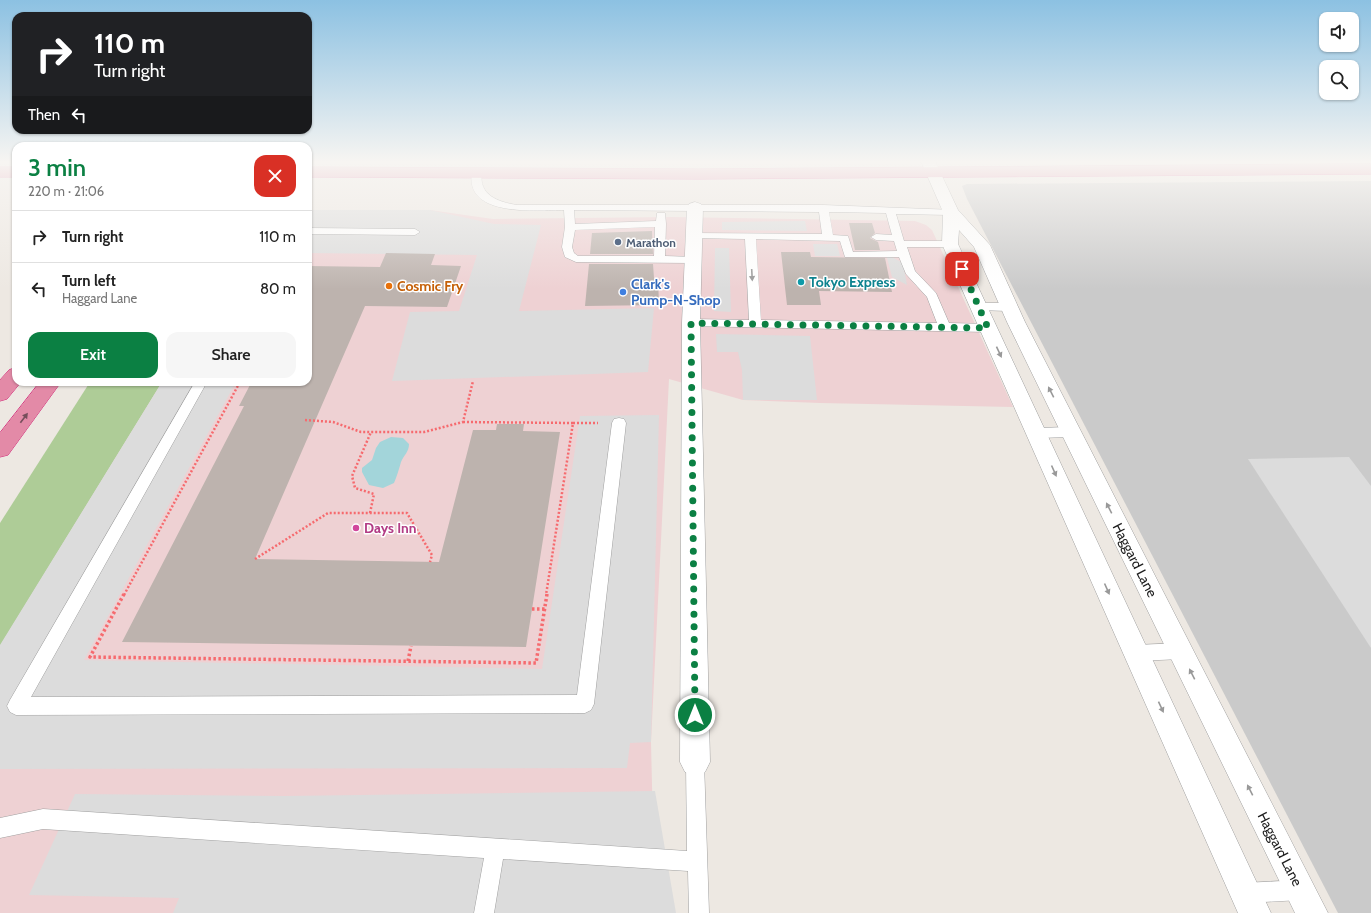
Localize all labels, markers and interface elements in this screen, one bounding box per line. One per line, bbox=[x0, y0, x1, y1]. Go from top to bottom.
map controls bbox=[1319, 12, 1359, 100]
button: sound bbox=[1319, 12, 1359, 52]
text: 110 m bbox=[94, 26, 165, 60]
icon: right bbox=[28, 28, 80, 80]
text: Turn right bbox=[94, 60, 165, 82]
button: search bbox=[1319, 60, 1359, 100]
icon: left bbox=[68, 104, 90, 126]
text: Then bbox=[28, 106, 60, 124]
text: 3 min bbox=[28, 153, 86, 182]
button: close bbox=[254, 155, 296, 197]
text: 220 m · 21:06 bbox=[28, 183, 104, 199]
icon: right bbox=[28, 226, 50, 248]
text: Turn right bbox=[62, 228, 123, 246]
text: 110 m bbox=[259, 228, 296, 246]
place label: Marathon bbox=[626, 235, 676, 250]
marker: Marathon bbox=[613, 237, 623, 247]
pin bbox=[945, 252, 979, 286]
icon: arrive bbox=[951, 258, 973, 280]
one-way arrow bbox=[749, 269, 755, 282]
text: Turn left bbox=[62, 272, 116, 290]
place label: Tokyo Express bbox=[809, 273, 895, 291]
place label: Clark's Pump-N-Shop bbox=[631, 275, 721, 309]
place label: Cosmic Fry bbox=[397, 277, 464, 295]
marker: Tokyo Express bbox=[796, 277, 806, 287]
icon: left bbox=[28, 278, 50, 300]
text: 80 m bbox=[260, 280, 296, 298]
marker: Cosmic Fry bbox=[384, 281, 394, 291]
marker: Clark's Pump-N-Shop bbox=[618, 287, 628, 297]
text: Haggard Lane bbox=[62, 290, 137, 306]
button: Exit bbox=[28, 332, 158, 378]
button: Share bbox=[166, 332, 296, 378]
one-way arrow bbox=[996, 347, 1002, 358]
one-way arrow bbox=[1047, 386, 1054, 398]
one-way arrow bbox=[19, 412, 28, 423]
one-way arrow bbox=[1051, 465, 1057, 477]
one-way arrow bbox=[1106, 502, 1112, 514]
place label: Days Inn bbox=[364, 519, 416, 537]
street label: Haggard Lane bbox=[1109, 520, 1161, 600]
marker: Days Inn bbox=[351, 523, 361, 533]
one-way arrow bbox=[1104, 583, 1111, 595]
one-way arrow bbox=[1189, 668, 1195, 680]
position arrow bbox=[674, 694, 716, 736]
one-way arrow bbox=[1158, 702, 1164, 713]
one-way arrow bbox=[1247, 785, 1254, 796]
street label: Haggard Lane bbox=[1254, 809, 1306, 889]

